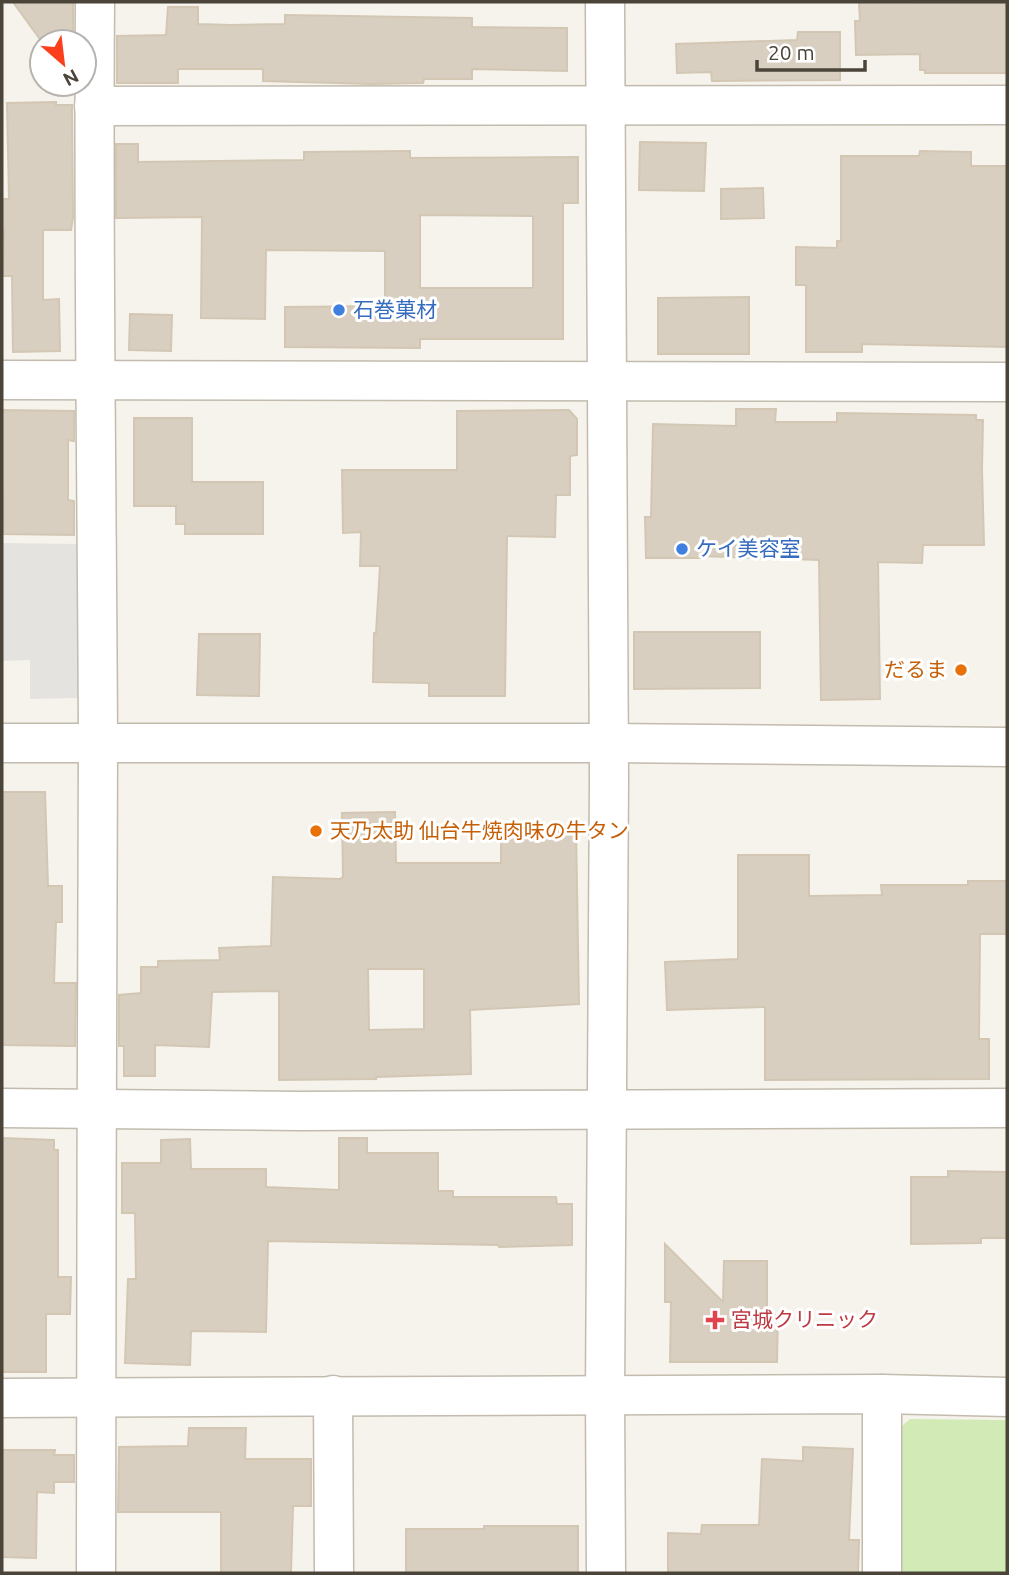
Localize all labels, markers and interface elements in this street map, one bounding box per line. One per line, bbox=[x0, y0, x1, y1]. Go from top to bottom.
north arrow bbox=[28, 28, 98, 98]
scale bar bbox=[757, 28, 866, 72]
text: 20 m bbox=[768, 40, 815, 64]
text: N bbox=[60, 65, 82, 91]
place label: 石巻菓材 bbox=[353, 297, 437, 321]
marker: 石巻菓材 bbox=[331, 302, 347, 318]
place label: ケイ美容室 bbox=[696, 536, 801, 560]
marker: ケイ美容室 bbox=[674, 541, 690, 557]
place label: だるま bbox=[884, 657, 947, 681]
marker: だるま bbox=[953, 662, 969, 678]
place label: 天乃太助 仙台牛焼肉味の牛タン bbox=[330, 818, 629, 842]
marker: 天乃太助 仙台牛焼肉味の牛タン bbox=[308, 823, 324, 839]
place label: 宮城クリニック bbox=[731, 1307, 878, 1331]
marker: 宮城クリニック bbox=[705, 1310, 725, 1330]

